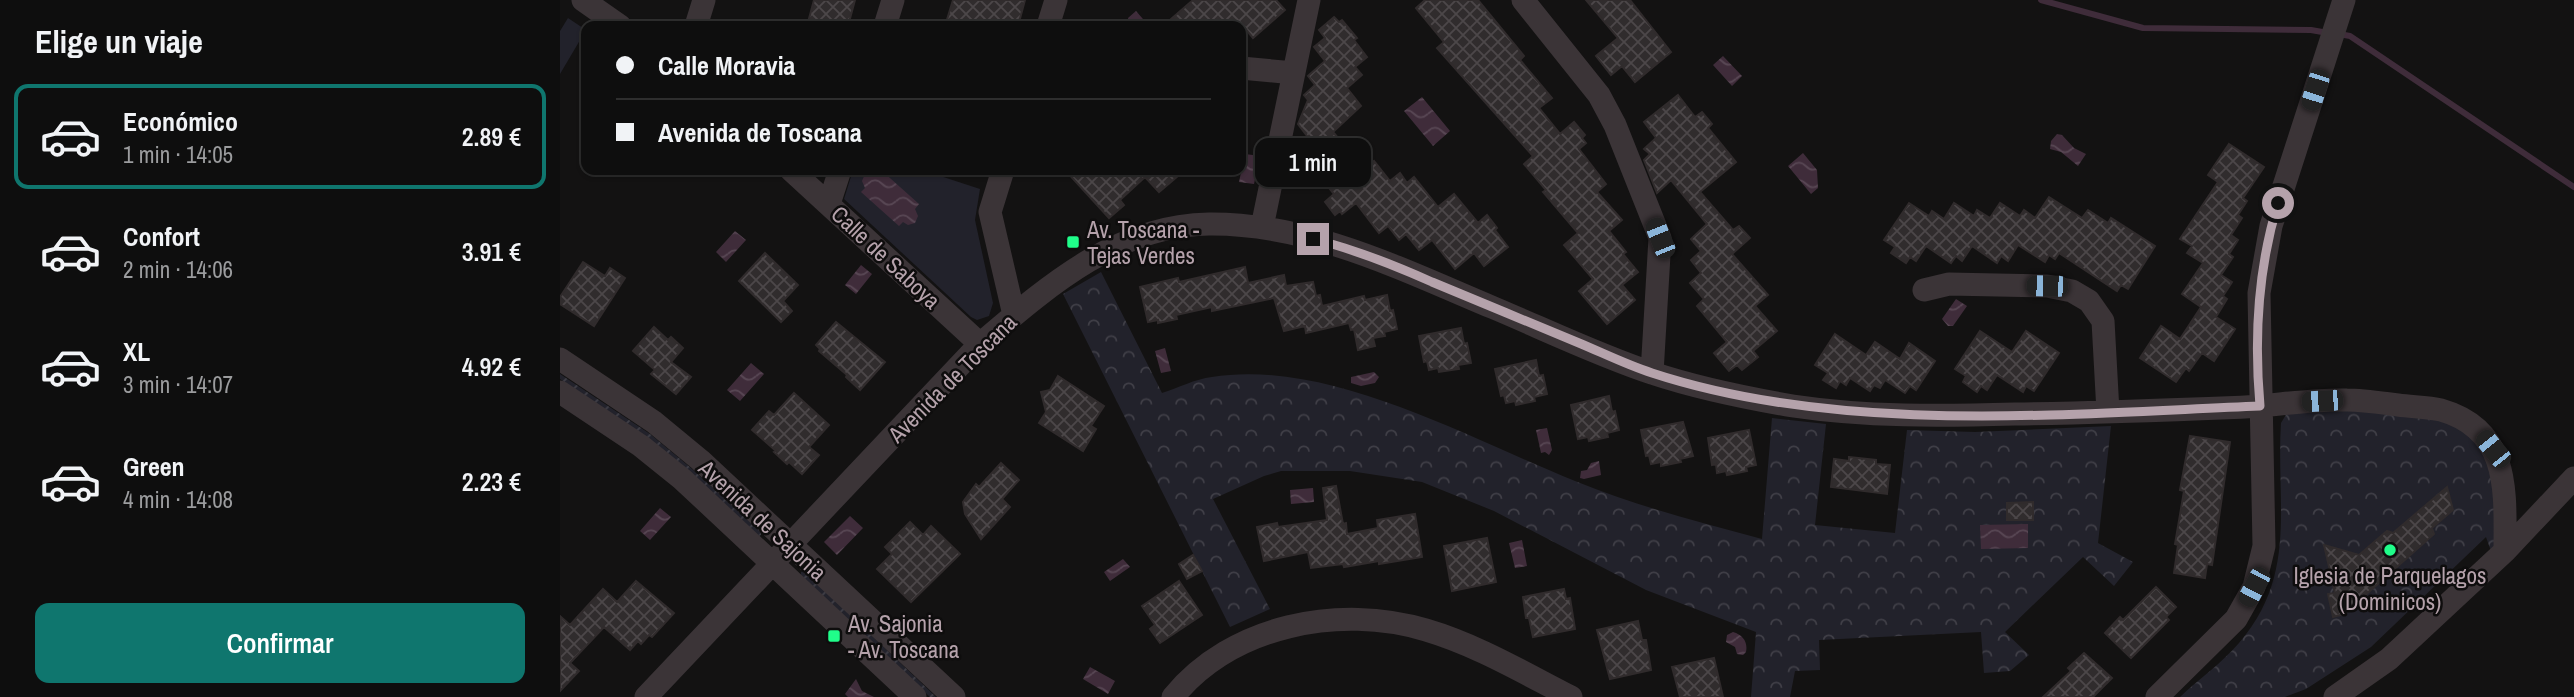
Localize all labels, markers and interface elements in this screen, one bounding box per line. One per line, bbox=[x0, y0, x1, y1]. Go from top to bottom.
text: Elige un viaje bbox=[35, 20, 203, 63]
text: Calle Moravia bbox=[658, 48, 795, 83]
car bbox=[2299, 67, 2332, 113]
text: Económico bbox=[123, 104, 238, 139]
icon: car bbox=[39, 105, 102, 168]
text: Avenida de Toscana bbox=[658, 115, 862, 150]
text: 2.89 € bbox=[462, 119, 521, 154]
callout: 1 min bbox=[1255, 138, 1371, 187]
text: 1 min · 14:05 bbox=[123, 139, 233, 170]
text: 1 min bbox=[1289, 147, 1337, 178]
route start bbox=[2262, 187, 2294, 219]
street label: Calle de Saboya bbox=[825, 198, 948, 316]
place label: Av. Toscana - Tejas Verdes bbox=[1086, 214, 1200, 271]
car bbox=[1643, 215, 1678, 261]
text: Confort bbox=[123, 219, 200, 254]
icon: car bbox=[39, 220, 102, 283]
route end bbox=[1297, 223, 1329, 255]
text: 3.91 € bbox=[462, 234, 521, 269]
marker: Av. Toscana - Tejas Verdes bbox=[1065, 234, 1081, 250]
text: 2 min · 14:06 bbox=[123, 254, 233, 285]
car bbox=[2026, 275, 2069, 297]
street label: Avenida de Toscana bbox=[880, 306, 1024, 450]
text: XL bbox=[123, 334, 150, 369]
icon: car bbox=[39, 335, 102, 398]
text: 4.92 € bbox=[462, 349, 521, 384]
text: 3 min · 14:07 bbox=[123, 369, 233, 400]
car bbox=[2301, 389, 2344, 413]
car bbox=[2472, 426, 2515, 472]
text: Green bbox=[123, 449, 185, 484]
icon: car bbox=[39, 450, 102, 513]
street label: Avenida de Sajonia bbox=[692, 452, 834, 588]
text: 2.23 € bbox=[462, 464, 521, 499]
text: 4 min · 14:08 bbox=[123, 484, 233, 515]
marker: Iglesia de Parquelagos (Dominicos) bbox=[2382, 542, 2398, 558]
place label: Iglesia de Parquelagos (Dominicos) bbox=[2294, 560, 2486, 617]
car bbox=[2235, 564, 2274, 610]
button: Confirmar bbox=[35, 603, 525, 683]
place label: Av. Sajonia - Av. Toscana bbox=[847, 608, 960, 665]
marker: Av. Sajonia - Av. Toscana bbox=[826, 628, 842, 644]

